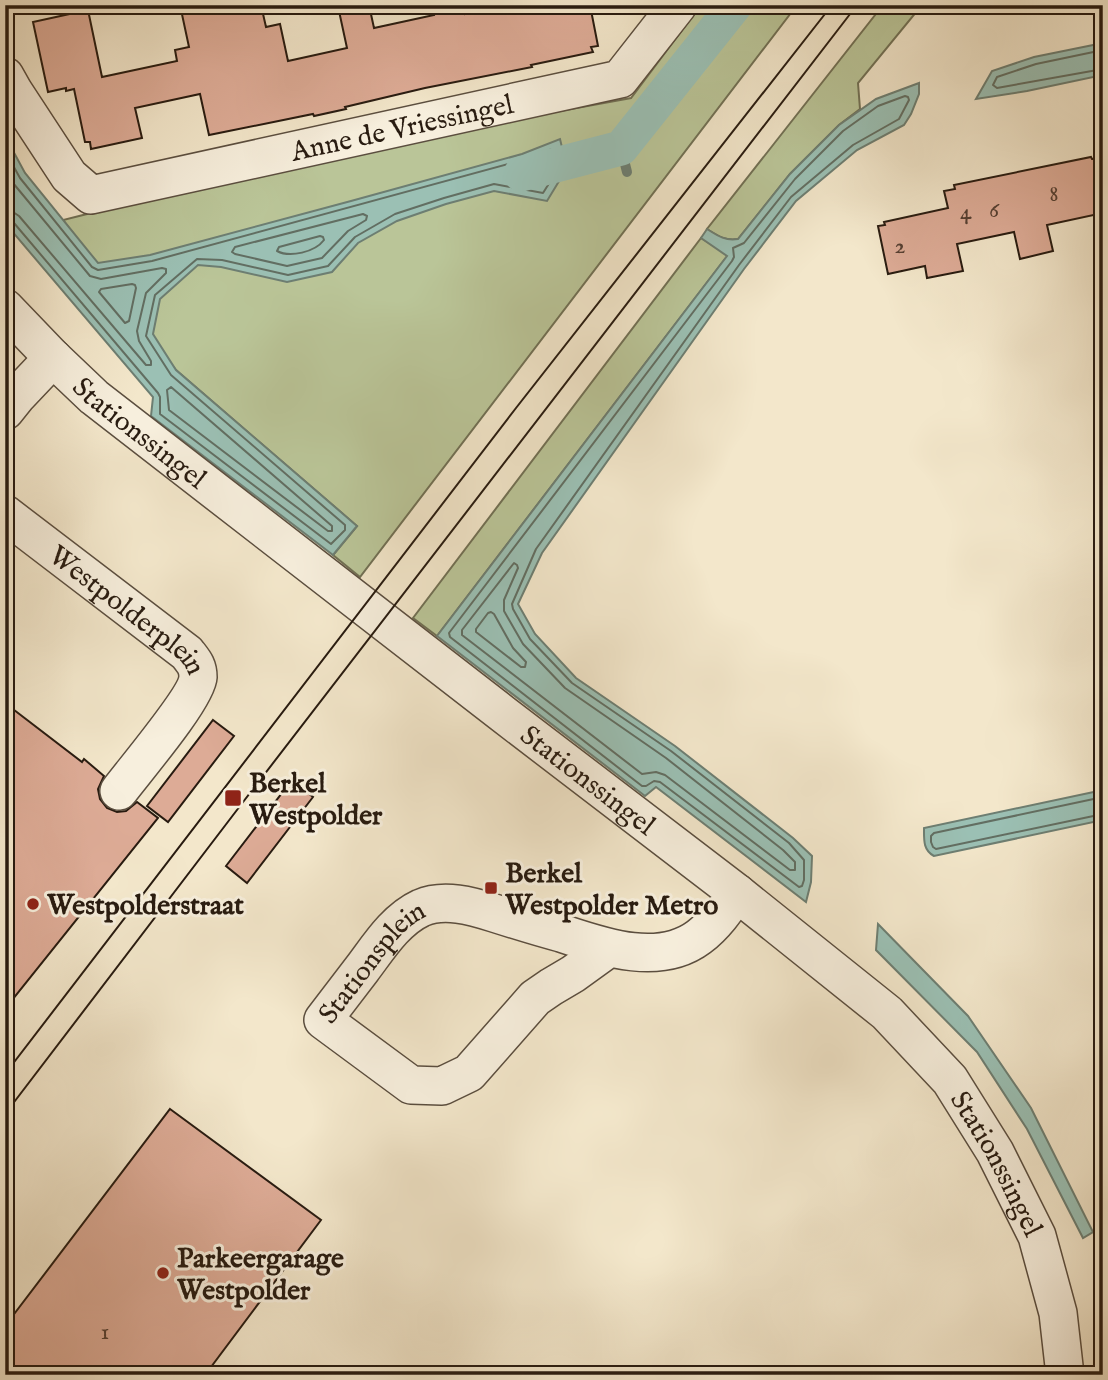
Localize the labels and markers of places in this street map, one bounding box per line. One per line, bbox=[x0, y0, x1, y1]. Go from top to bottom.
place label: Berkel Westpolder bbox=[248, 767, 383, 834]
marker: Berkel Westpolder bbox=[223, 788, 243, 808]
place label: Berkel Westpolder Metro bbox=[504, 857, 718, 924]
marker: Berkel Westpolder Metro bbox=[483, 880, 499, 896]
place label: Westpolderstraat bbox=[46, 889, 244, 924]
marker: Westpolderstraat bbox=[25, 896, 41, 912]
place label: Parkeergarage Westpolder bbox=[176, 1242, 344, 1309]
marker: Parkeergarage Westpolder bbox=[155, 1265, 171, 1281]

